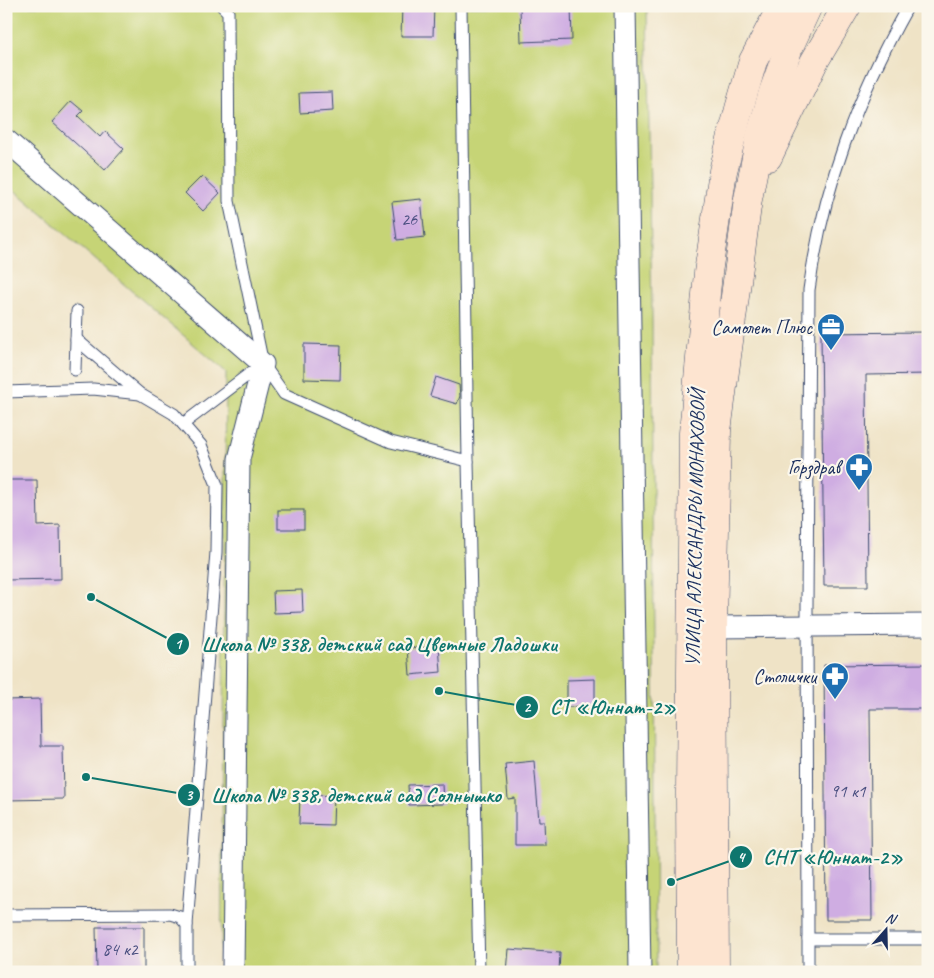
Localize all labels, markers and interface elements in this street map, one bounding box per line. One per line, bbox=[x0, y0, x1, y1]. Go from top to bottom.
house number: 26 bbox=[401, 208, 418, 230]
office icon: Самолет Плюс bbox=[816, 312, 846, 351]
place label: Самолет Плюс bbox=[711, 315, 813, 340]
street label: УЛИЦА АЛЕКСАНДРЫ МОНАХОВОЙ bbox=[680, 386, 710, 667]
pharmacy icon: Горздрав bbox=[844, 452, 874, 491]
place label: Горздрав bbox=[788, 455, 843, 480]
callout: Школа № 338, детский сад Цветные Ладошки bbox=[165, 626, 568, 662]
text: Школа № 338, детский сад Цветные Ладошки bbox=[201, 631, 559, 657]
text: 1 bbox=[175, 635, 184, 654]
pharmacy icon: Столички bbox=[820, 661, 850, 700]
place label: Столички bbox=[753, 664, 818, 689]
callout: СТ «Юннат-2» bbox=[515, 689, 686, 725]
text: СТ «Юннат-2» bbox=[550, 694, 676, 720]
text: 2 bbox=[524, 698, 532, 717]
callout: Школа № 338, детский сад Солнышко bbox=[176, 777, 510, 813]
house number: 91 к1 bbox=[830, 780, 867, 802]
text: Школа № 338, детский сад Солнышко bbox=[211, 782, 502, 808]
text: 3 bbox=[186, 786, 194, 805]
callout: СНТ «Юннат-2» bbox=[729, 839, 913, 875]
text: СНТ «Юннат-2» bbox=[763, 844, 903, 870]
text: 4 bbox=[738, 848, 747, 867]
north arrow bbox=[862, 906, 912, 956]
text: N bbox=[883, 909, 899, 929]
house number: 84 к2 bbox=[102, 938, 140, 960]

